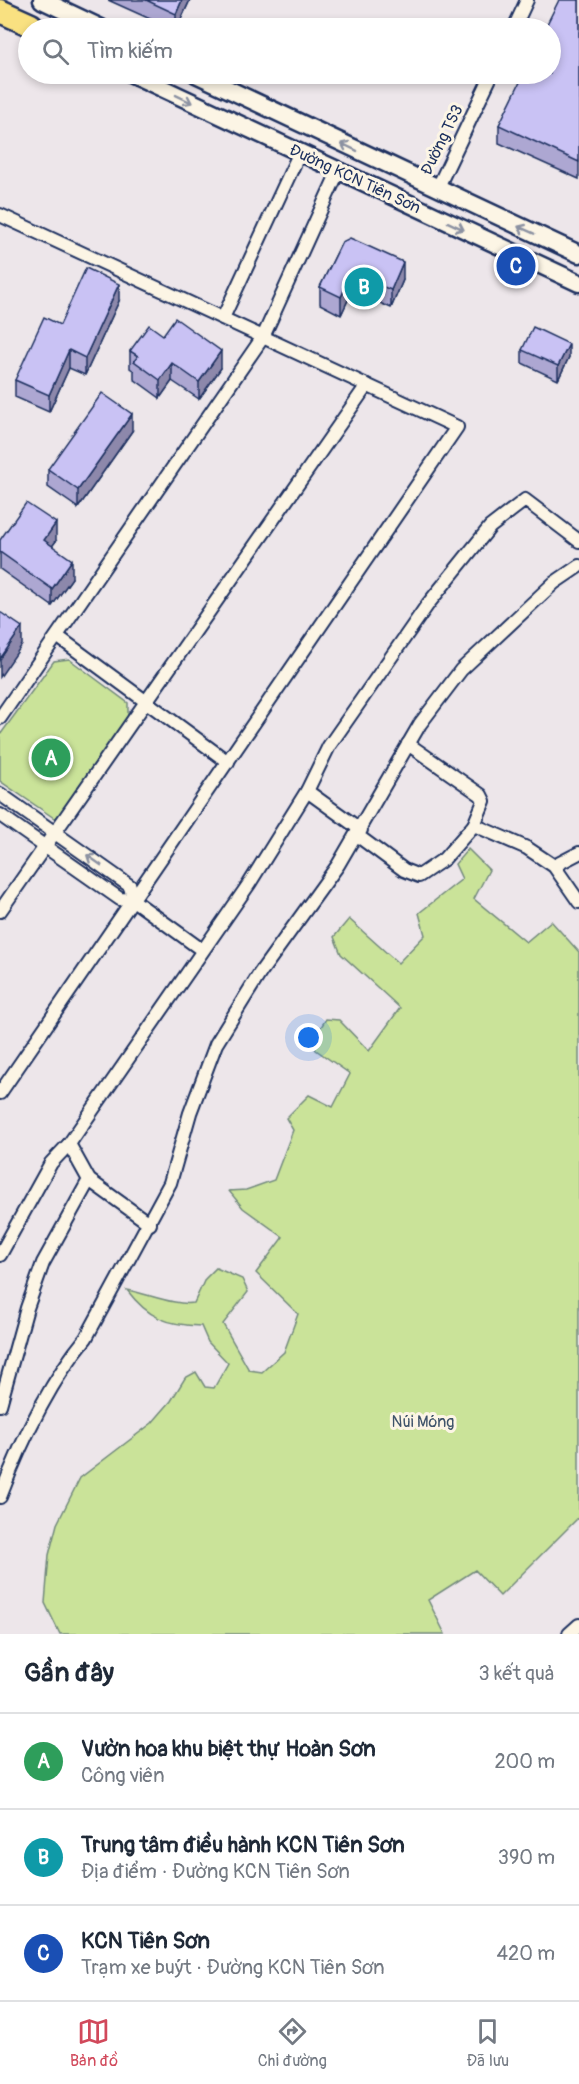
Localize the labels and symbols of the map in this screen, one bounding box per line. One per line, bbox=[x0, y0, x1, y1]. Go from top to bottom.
one-way arrow bbox=[175, 93, 193, 105]
street label: Đường TS3 bbox=[416, 101, 468, 178]
street label: Đường KCN Tiên Sơn bbox=[286, 140, 424, 218]
one-way arrow bbox=[341, 140, 359, 152]
one-way arrow bbox=[447, 221, 465, 232]
one-way arrow bbox=[517, 223, 535, 235]
pin: C bbox=[496, 244, 536, 288]
pin: B bbox=[344, 264, 384, 310]
pin: A bbox=[32, 736, 70, 780]
one-way arrow bbox=[86, 854, 102, 866]
your location bbox=[294, 1023, 323, 1052]
park label: Núi Móng bbox=[392, 1412, 454, 1432]

